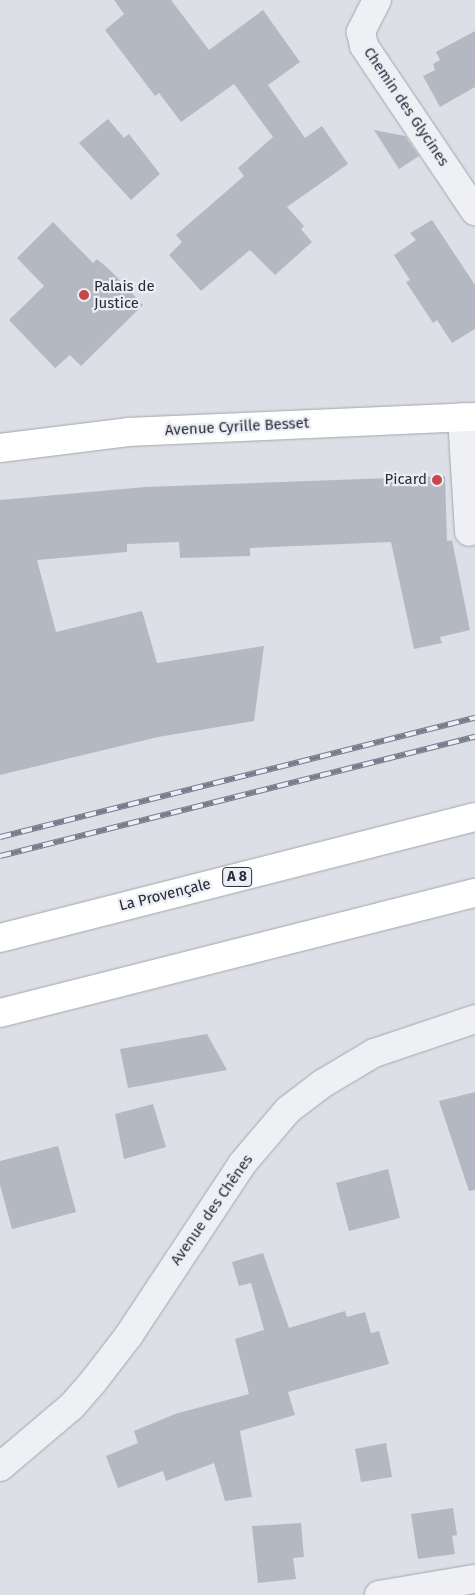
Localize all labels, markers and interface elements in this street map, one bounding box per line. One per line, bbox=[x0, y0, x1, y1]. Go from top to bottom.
street label: Chemin des Glycines bbox=[360, 44, 452, 170]
place label: Palais de Justice bbox=[94, 277, 155, 312]
marker: Palais de Justice bbox=[78, 289, 90, 301]
street label: Avenue Cyrille Besset bbox=[164, 414, 310, 440]
place label: Picard bbox=[385, 471, 427, 489]
marker: Picard bbox=[431, 474, 443, 486]
road number: A 8 bbox=[222, 866, 252, 889]
street label: La Provençale bbox=[117, 875, 213, 915]
street label: Avenue des Chênes bbox=[167, 1151, 257, 1269]

